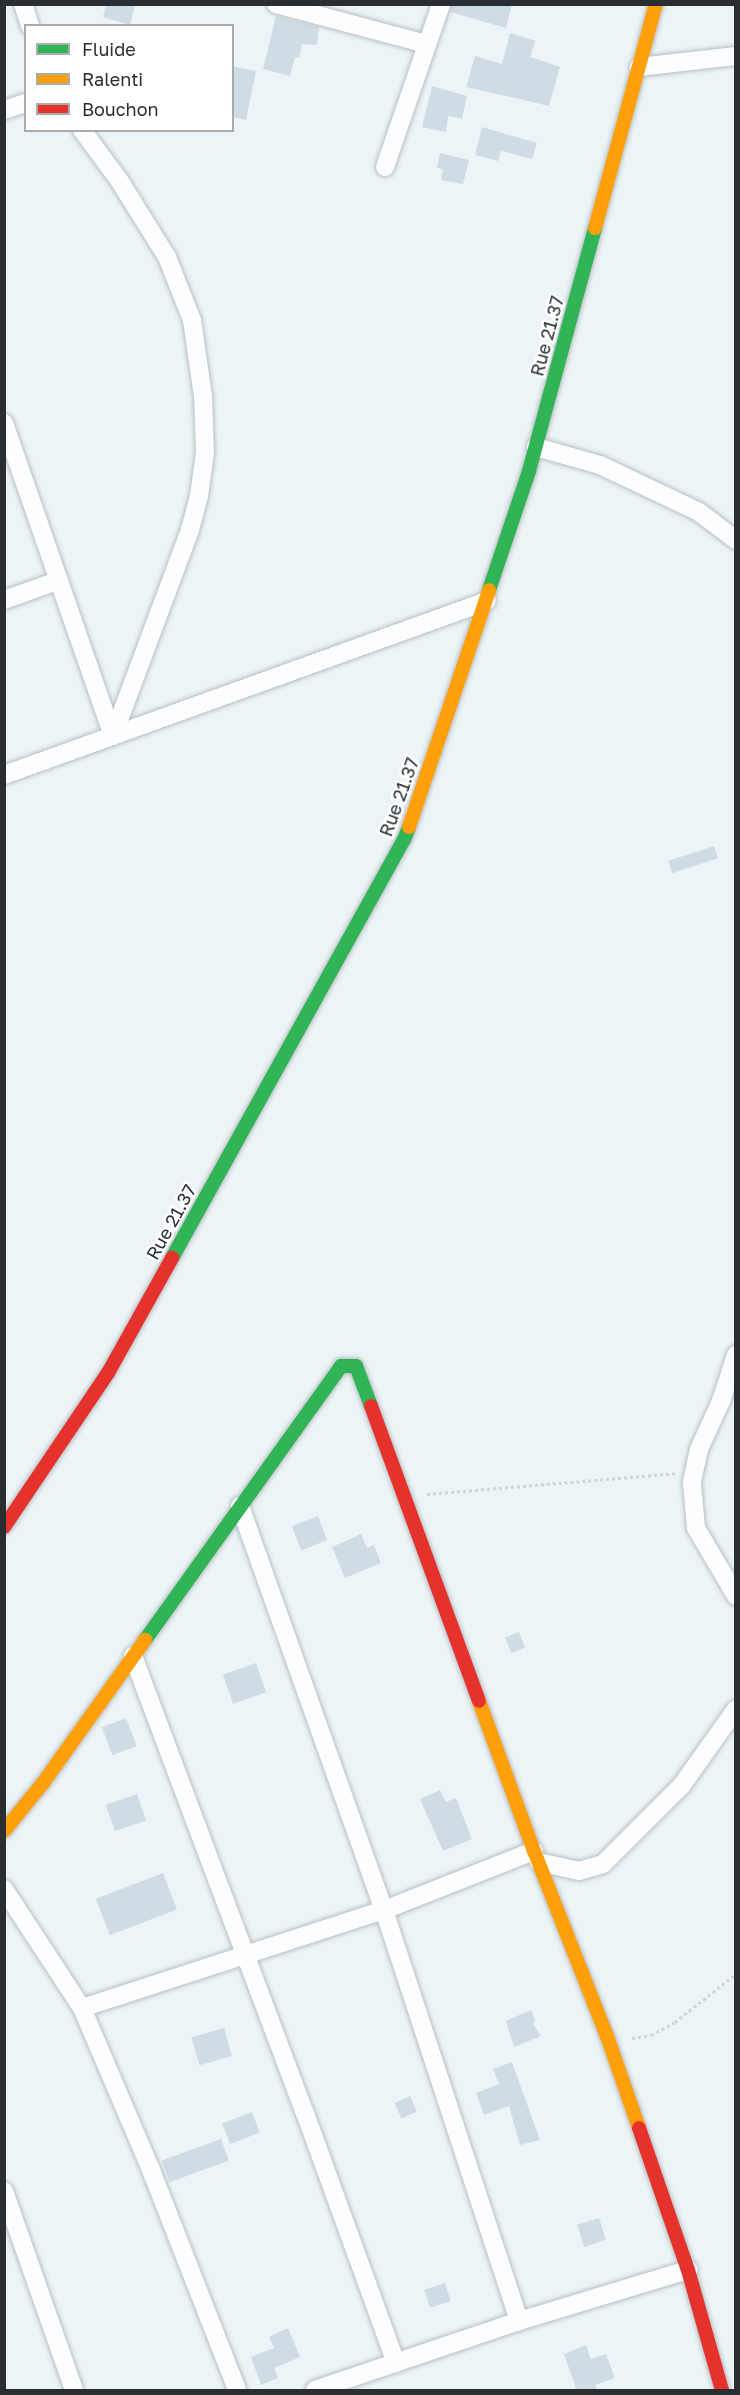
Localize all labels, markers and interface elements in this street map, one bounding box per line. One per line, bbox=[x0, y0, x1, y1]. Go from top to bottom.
legend bbox=[24, 24, 234, 132]
text: Fluide bbox=[82, 38, 136, 60]
text: Ralenti bbox=[82, 68, 143, 90]
text: Bouchon bbox=[82, 98, 159, 120]
street label: Rue 21.37 bbox=[526, 293, 568, 379]
street label: Rue 21.37 bbox=[375, 755, 423, 839]
street label: Rue 21.37 bbox=[142, 1181, 200, 1263]

